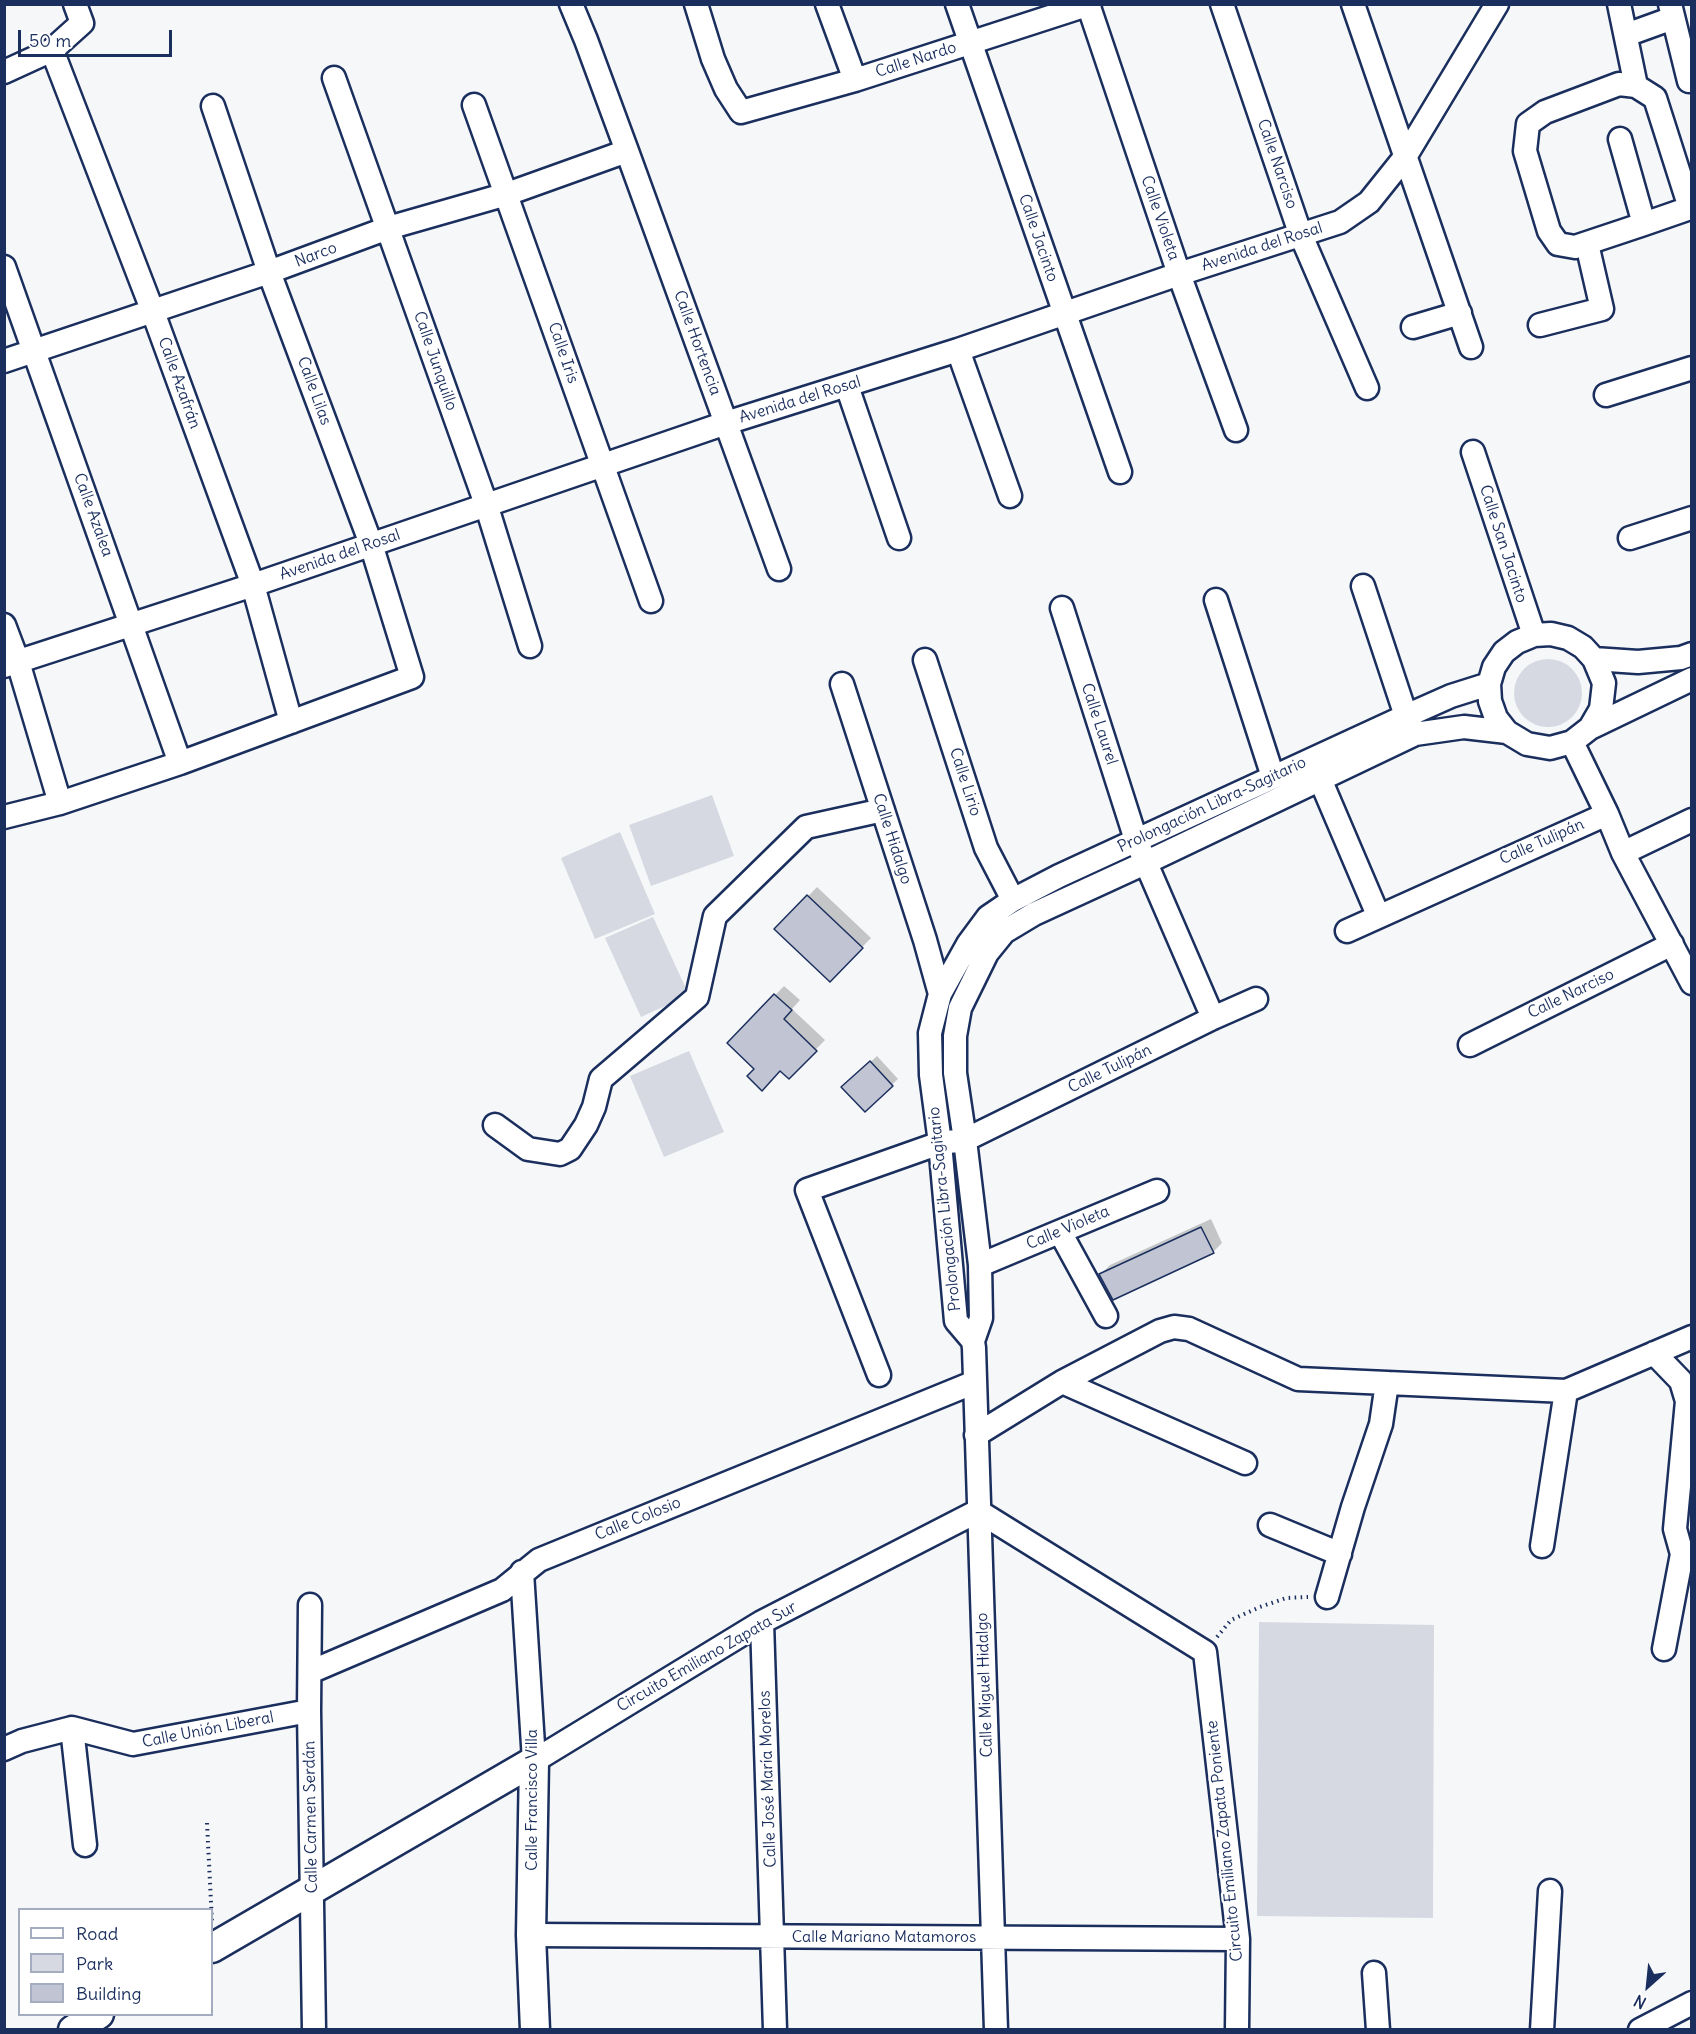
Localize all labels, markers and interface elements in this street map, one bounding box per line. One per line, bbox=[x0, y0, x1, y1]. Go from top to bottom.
scale bar bbox=[21, 18, 176, 56]
text: 50 m bbox=[29, 29, 71, 52]
street label: Calle Nardo bbox=[873, 38, 959, 82]
street label: Calle Narciso bbox=[1253, 117, 1301, 211]
street label: Calle Violeta bbox=[1137, 173, 1183, 263]
street label: Calle Jacinto bbox=[1014, 192, 1062, 284]
street label: Avenida del Rosal bbox=[1199, 218, 1325, 276]
street label: Narco bbox=[292, 238, 340, 272]
street label: Calle Hortencia bbox=[669, 288, 725, 398]
street label: Calle Junquillo bbox=[409, 309, 461, 413]
street label: Calle Iris bbox=[544, 320, 582, 386]
street label: Calle Azafrán bbox=[154, 335, 204, 431]
street label: Calle Lilas bbox=[293, 354, 335, 428]
street label: Avenida del Rosal bbox=[737, 372, 863, 428]
street label: Calle Azalea bbox=[69, 471, 117, 559]
street label: Calle San Jacinto bbox=[1475, 483, 1531, 605]
street label: Avenida del Rosal bbox=[277, 525, 403, 585]
street label: Calle Laurel bbox=[1077, 681, 1121, 767]
street label: Calle Lirio bbox=[945, 745, 985, 819]
street label: Prolongación Libra-Sagitario bbox=[1115, 753, 1309, 857]
street label: Calle Hidalgo bbox=[868, 791, 916, 887]
street label: Calle Tulipán bbox=[1497, 815, 1587, 869]
street label: Calle Narciso bbox=[1525, 965, 1617, 1023]
street label: Calle Tulipán bbox=[1065, 1041, 1155, 1097]
street label: Prolongación Libra-Sagitario bbox=[925, 1106, 965, 1312]
street label: Calle Violeta bbox=[1024, 1202, 1112, 1254]
street label: Calle Colosio bbox=[592, 1493, 684, 1545]
street label: Circuito Emiliano Zapata Sur bbox=[614, 1598, 800, 1716]
street label: Calle Miguel Hidalgo bbox=[973, 1612, 997, 1758]
street label: Calle José María Morelos bbox=[755, 1690, 781, 1868]
street label: Calle Unión Liberal bbox=[141, 1708, 275, 1752]
street label: Circuito Emiliano Zapata Poniente bbox=[1203, 1720, 1247, 1962]
street label: Calle Francisco Villa bbox=[522, 1729, 542, 1871]
street label: Calle Carmen Serdán bbox=[300, 1741, 322, 1893]
legend bbox=[18, 1908, 213, 2016]
text: Road bbox=[76, 1922, 118, 1945]
street label: Calle Mariano Matamoros bbox=[792, 1927, 976, 1947]
text: Park bbox=[76, 1952, 113, 1975]
north arrow bbox=[1618, 1956, 1678, 2016]
text: Building bbox=[76, 1982, 141, 2005]
text: N bbox=[1630, 1991, 1649, 2013]

